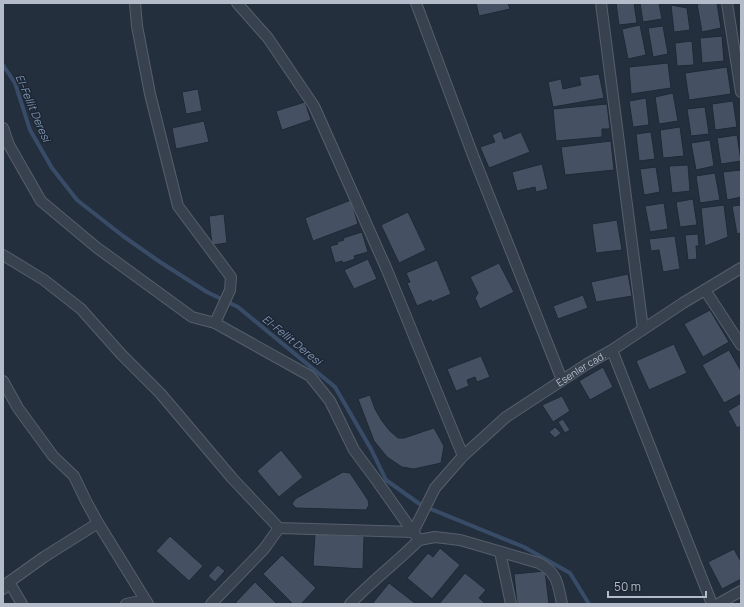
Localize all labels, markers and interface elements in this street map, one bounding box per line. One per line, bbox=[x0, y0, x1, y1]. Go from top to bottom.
water label: El-Fellit Deresi bbox=[12, 72, 55, 145]
water label: El-Fellit Deresi bbox=[260, 311, 326, 369]
street label: Esenler cad. bbox=[553, 348, 608, 389]
scale bar bbox=[608, 573, 706, 599]
text: 50 m bbox=[614, 578, 641, 595]

